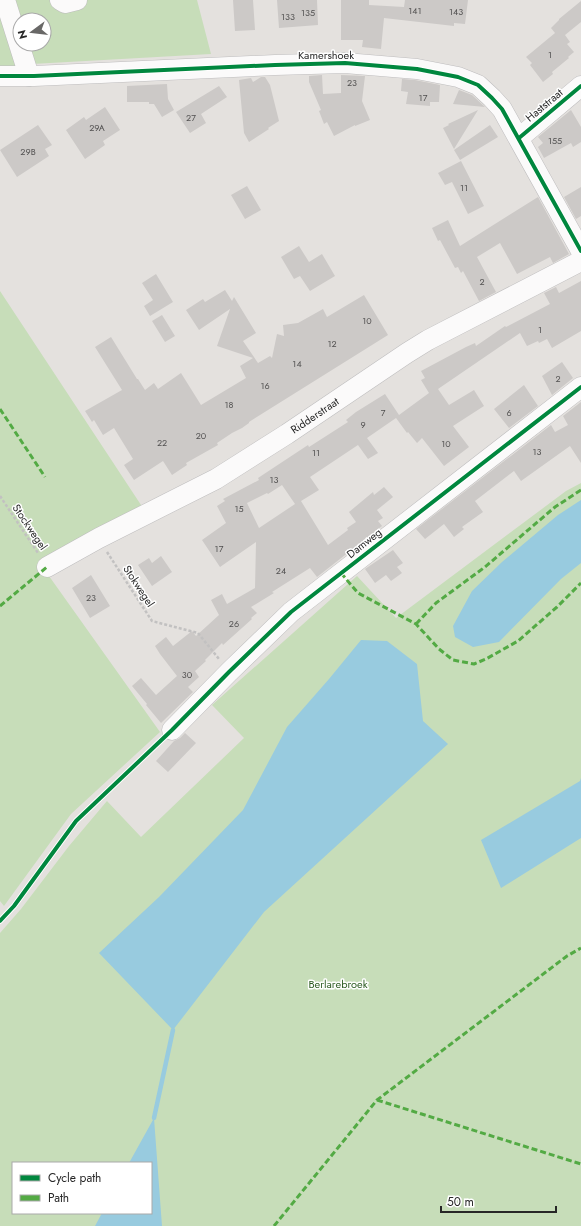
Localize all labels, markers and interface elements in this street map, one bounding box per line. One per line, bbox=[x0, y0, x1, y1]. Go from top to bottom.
house number: 141 bbox=[408, 4, 422, 17]
house number: 143 bbox=[449, 5, 463, 18]
house number: 135 bbox=[301, 6, 315, 19]
house number: 133 bbox=[281, 10, 295, 23]
north arrow bbox=[12, 12, 52, 52]
text: N bbox=[13, 28, 31, 41]
street label: Kamershoek bbox=[298, 47, 354, 63]
house number: 1 bbox=[548, 48, 552, 61]
house number: 23 bbox=[347, 76, 357, 89]
street label: Haststraat bbox=[522, 84, 566, 125]
house number: 17 bbox=[419, 91, 428, 104]
house number: 27 bbox=[186, 111, 196, 124]
house number: 29A bbox=[89, 121, 105, 134]
house number: 155 bbox=[548, 134, 562, 147]
house number: 29B bbox=[20, 145, 36, 158]
house number: 11 bbox=[460, 181, 468, 194]
house number: 2 bbox=[479, 275, 485, 288]
house number: 10 bbox=[362, 314, 372, 327]
house number: 1 bbox=[538, 323, 542, 336]
house number: 12 bbox=[327, 337, 337, 350]
house number: 14 bbox=[292, 357, 302, 370]
house number: 2 bbox=[555, 372, 561, 385]
house number: 16 bbox=[260, 379, 270, 392]
street label: Ridderstraat bbox=[287, 393, 342, 437]
house number: 18 bbox=[225, 398, 234, 411]
house number: 7 bbox=[381, 406, 386, 419]
house number: 6 bbox=[506, 406, 512, 419]
house number: 9 bbox=[360, 418, 366, 431]
house number: 20 bbox=[196, 429, 207, 442]
house number: 22 bbox=[157, 436, 167, 449]
house number: 10 bbox=[441, 437, 451, 450]
house number: 13 bbox=[533, 445, 542, 458]
house number: 11 bbox=[312, 446, 320, 459]
house number: 13 bbox=[270, 473, 279, 486]
street label: Stockwegel bbox=[9, 501, 51, 553]
house number: 15 bbox=[234, 502, 244, 515]
street label: Damweg bbox=[343, 524, 385, 562]
house number: 17 bbox=[215, 542, 224, 555]
street label: Stokwegel bbox=[119, 562, 159, 610]
house number: 24 bbox=[276, 564, 286, 577]
house number: 23 bbox=[86, 591, 96, 604]
house number: 26 bbox=[229, 617, 239, 630]
house number: 30 bbox=[182, 668, 193, 681]
park label: Berlarebroek bbox=[308, 976, 368, 992]
legend bbox=[12, 1162, 152, 1214]
text: Cycle path bbox=[48, 1169, 101, 1187]
scale bar bbox=[441, 1188, 556, 1214]
text: Path bbox=[48, 1189, 69, 1207]
text: 50 m bbox=[447, 1193, 474, 1211]

